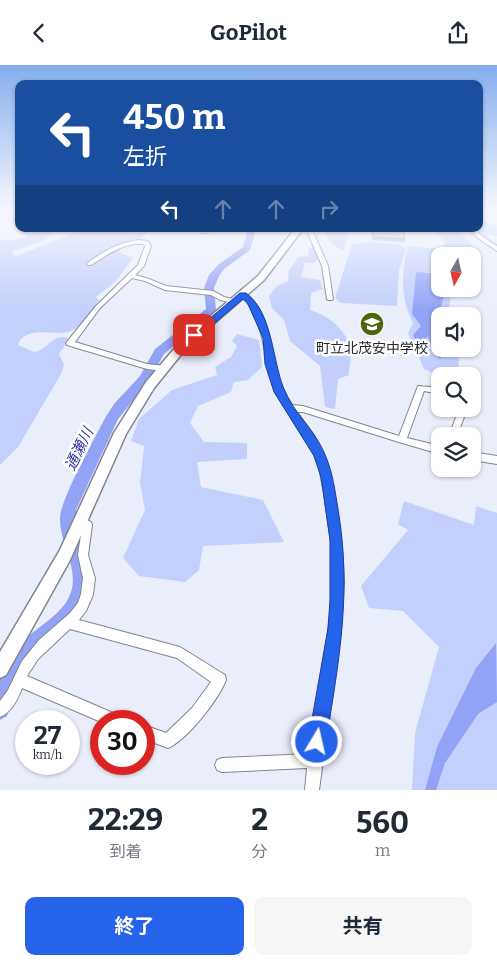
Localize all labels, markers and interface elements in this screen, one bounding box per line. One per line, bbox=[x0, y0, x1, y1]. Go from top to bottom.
icon: back bbox=[25, 19, 53, 47]
text: GoPilot bbox=[210, 19, 287, 46]
icon: share bbox=[444, 19, 472, 47]
text: 450 m bbox=[123, 96, 225, 138]
icon: left bbox=[40, 100, 105, 165]
text: 左折 bbox=[123, 143, 167, 170]
icon: left bbox=[156, 195, 184, 223]
icon: ahead bbox=[209, 195, 237, 223]
icon: ahead bbox=[262, 195, 290, 223]
icon: right bbox=[315, 195, 343, 223]
north arrow bbox=[431, 247, 481, 297]
map controls bbox=[431, 247, 481, 477]
button: sound bbox=[431, 307, 481, 357]
school or university icon: 町立北茂安中学校 bbox=[359, 311, 385, 337]
pin bbox=[173, 314, 215, 356]
icon: arrive bbox=[180, 321, 208, 349]
place label: 町立北茂安中学校 bbox=[316, 340, 428, 357]
button: search bbox=[431, 367, 481, 417]
water label: 通瀬川 bbox=[61, 423, 98, 473]
button: layers bbox=[431, 427, 481, 477]
speed limit sign: 30 bbox=[90, 710, 155, 775]
position arrow bbox=[290, 715, 342, 767]
text: 27 bbox=[34, 721, 61, 751]
text: km/h bbox=[33, 748, 62, 762]
text: 22:29 bbox=[88, 802, 163, 838]
text: 2 bbox=[251, 802, 268, 838]
text: 560 bbox=[356, 805, 409, 841]
text: m bbox=[375, 841, 390, 860]
text: 到着 bbox=[110, 842, 142, 861]
text: 分 bbox=[252, 842, 268, 861]
button: 終了 bbox=[25, 897, 244, 955]
button: 共有 bbox=[254, 897, 472, 955]

